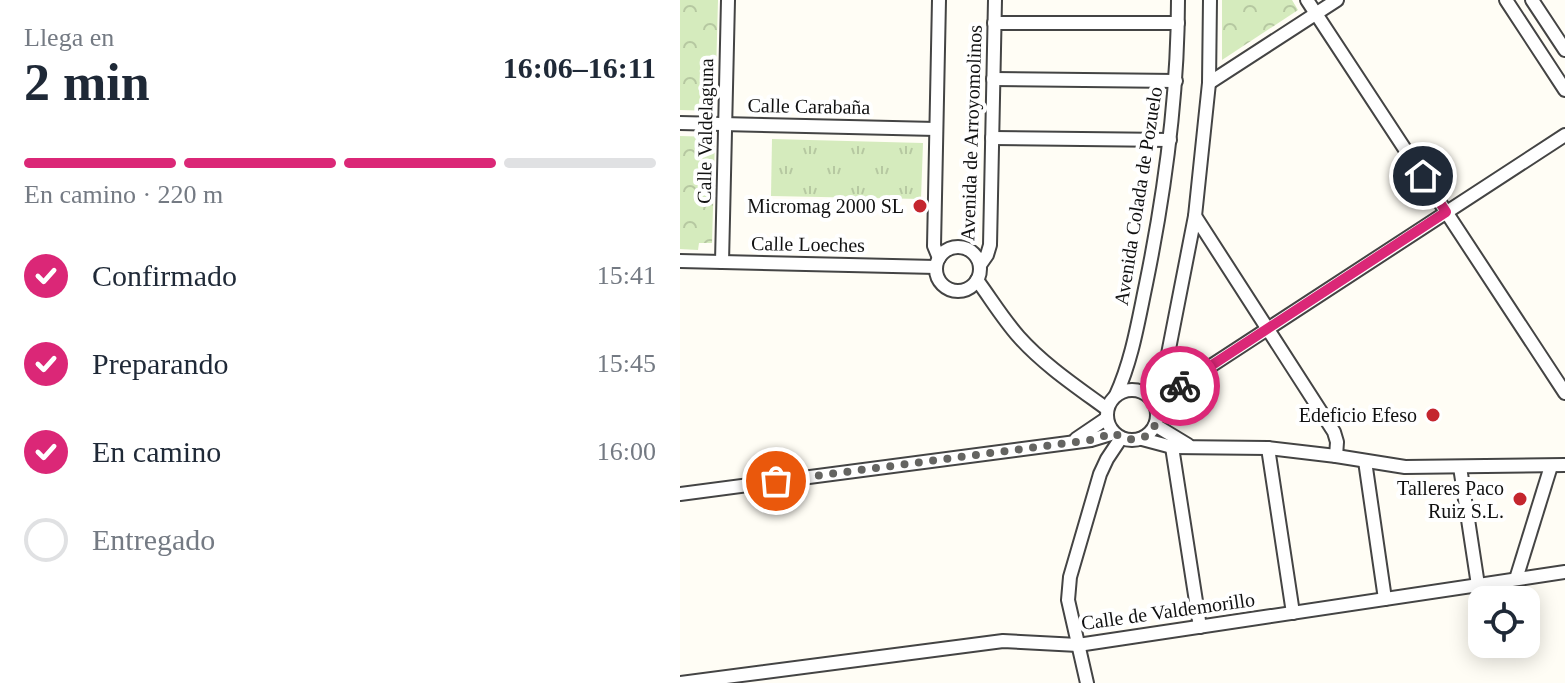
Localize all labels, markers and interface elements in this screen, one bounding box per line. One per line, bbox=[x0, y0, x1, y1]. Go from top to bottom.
text: Llega en bbox=[24, 23, 114, 52]
street label: Avenida de Arroyomolinos bbox=[956, 24, 987, 241]
text: 16:06–16:11 bbox=[503, 51, 656, 84]
text: 2 min bbox=[24, 54, 150, 111]
street label: Calle Valdelaguna bbox=[693, 58, 718, 204]
street label: Avenida Colada de Pozuelo bbox=[1110, 85, 1166, 307]
street label: Calle Carabaña bbox=[747, 94, 871, 118]
pin bbox=[1389, 142, 1457, 210]
icon: home bbox=[1401, 154, 1445, 198]
text: En camino · 220 m bbox=[24, 180, 223, 209]
place label: Micromag 2000 SL bbox=[747, 195, 904, 218]
marker: Micromag 2000 SL bbox=[911, 197, 929, 215]
street label: Calle Loeches bbox=[751, 232, 865, 256]
icon: check bbox=[24, 254, 68, 298]
text: Confirmado bbox=[92, 259, 237, 292]
text: 15:41 bbox=[597, 261, 656, 290]
icon: check bbox=[24, 342, 68, 386]
courier bbox=[1140, 346, 1220, 426]
text: Preparando bbox=[92, 347, 229, 380]
text: 15:45 bbox=[597, 349, 656, 378]
icon: bike bbox=[1158, 364, 1202, 408]
place label: Edeficio Efeso bbox=[1299, 404, 1417, 426]
marker: Edeficio Efeso bbox=[1424, 406, 1442, 424]
icon: check bbox=[24, 430, 68, 474]
text: En camino bbox=[92, 435, 221, 468]
text: 16:00 bbox=[597, 437, 656, 466]
pin bbox=[742, 447, 810, 515]
icon: bag bbox=[754, 459, 798, 503]
place label: Talleres Paco Ruiz S.L. bbox=[1397, 477, 1504, 522]
marker: Talleres Paco Ruiz S.L. bbox=[1511, 490, 1529, 508]
text: Entregado bbox=[92, 523, 215, 556]
map controls bbox=[1468, 586, 1540, 658]
button: locate bbox=[1468, 586, 1540, 658]
street label: Calle de Valdemorillo bbox=[1080, 588, 1256, 634]

